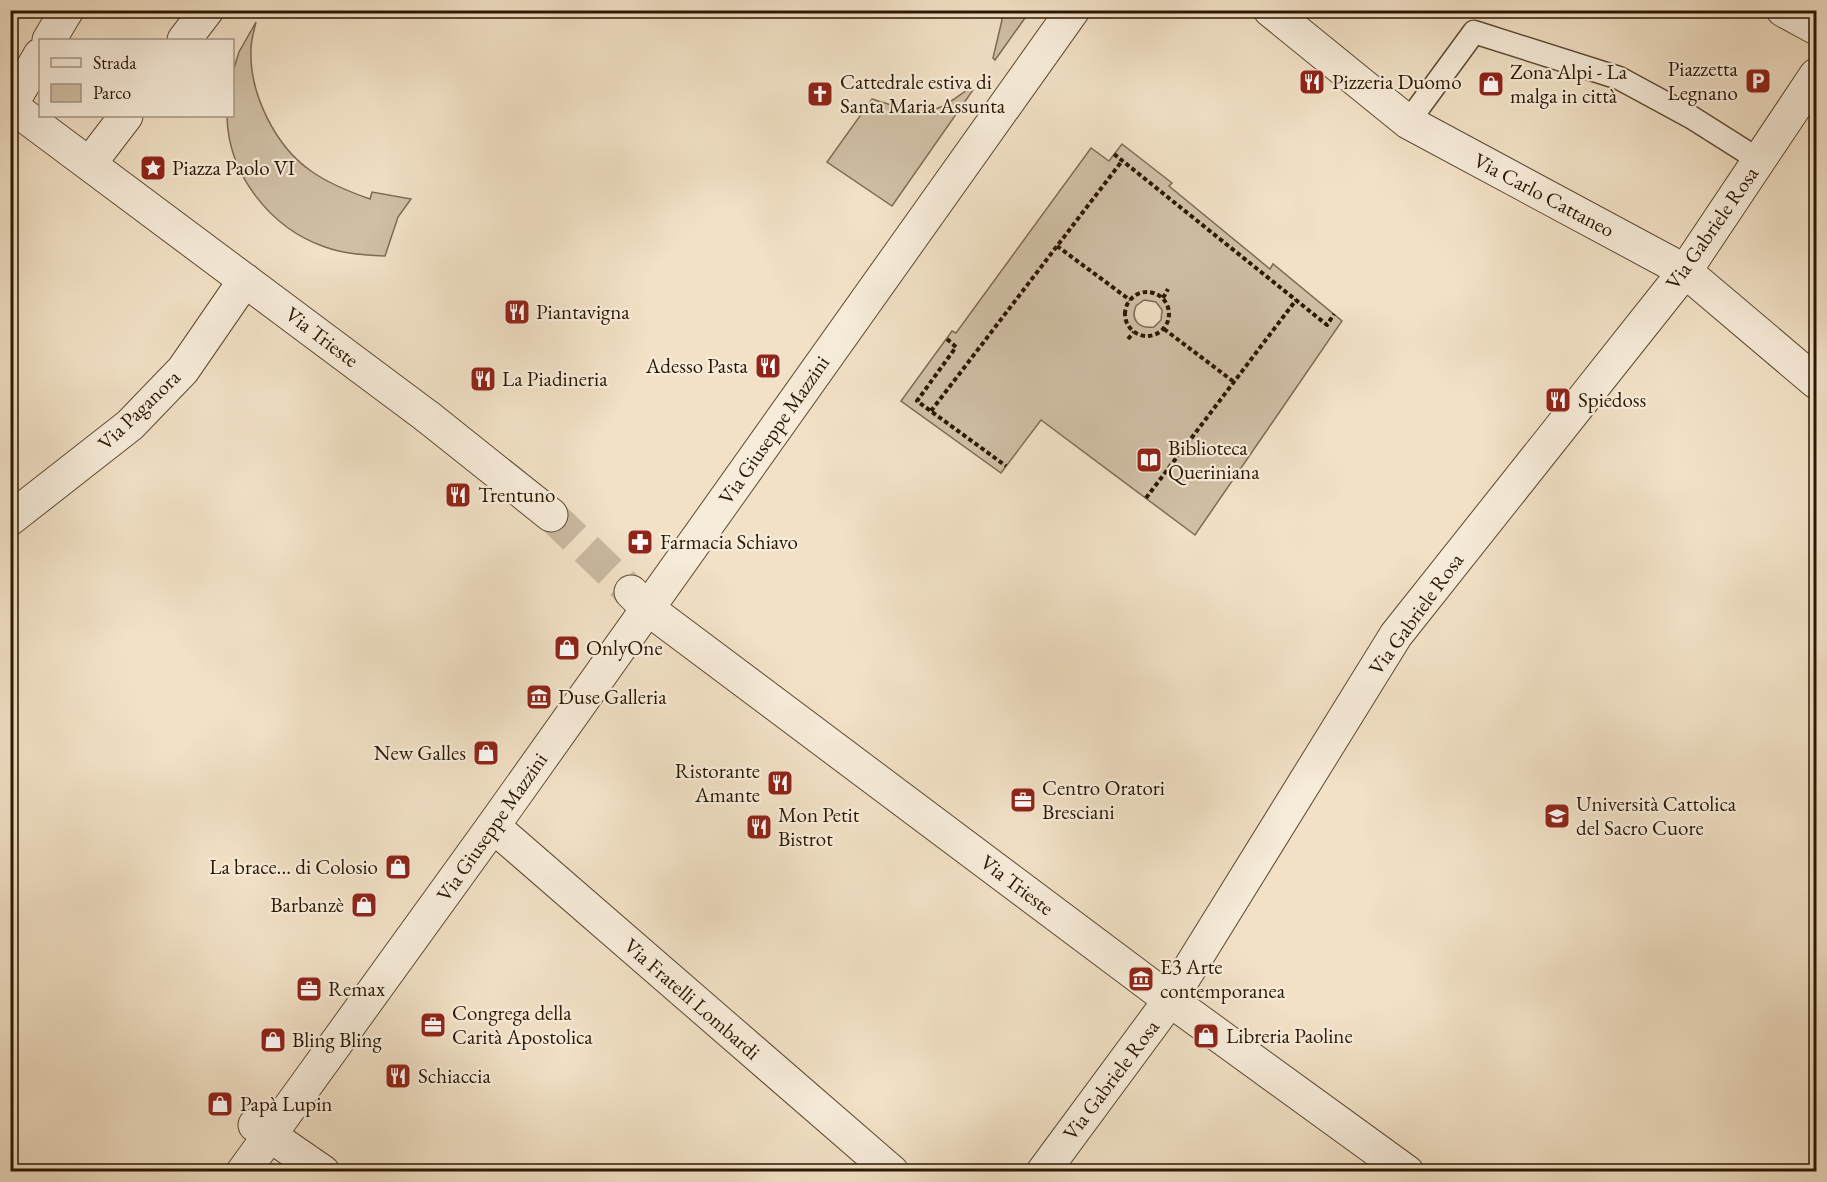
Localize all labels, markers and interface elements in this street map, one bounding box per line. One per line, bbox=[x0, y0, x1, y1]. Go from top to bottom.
legend bbox=[39, 39, 234, 117]
text: Strada bbox=[93, 51, 137, 74]
place label: Piazzetta Legnano bbox=[1667, 55, 1739, 106]
place label: Zona Alpi - La malga in città bbox=[1510, 58, 1628, 109]
parking icon: Piazzetta Legnano bbox=[1743, 66, 1773, 96]
restaurant icon: Pizzeria Duomo bbox=[1297, 67, 1327, 97]
place label: Cattedrale estiva di Santa Maria Assunta bbox=[840, 68, 1006, 119]
place label: Pizzeria Duomo bbox=[1332, 68, 1462, 95]
shop icon: Zona Alpi - La malga in città bbox=[1476, 69, 1506, 99]
church icon: Cattedrale estiva di Santa Maria Assunta bbox=[805, 79, 835, 109]
text: Parco bbox=[93, 81, 131, 104]
street label: Via Carlo Cattaneo bbox=[1469, 146, 1619, 243]
place icon: Piazza Paolo VI bbox=[138, 153, 168, 183]
place label: Piazza Paolo VI bbox=[172, 154, 295, 181]
street label: Via Gabriele Rosa bbox=[1659, 160, 1764, 295]
restaurant icon: Piantavigna bbox=[502, 297, 532, 327]
place label: Piantavigna bbox=[536, 298, 630, 325]
street label: Via Trieste bbox=[280, 300, 364, 373]
street label: Via Giuseppe Mazzini bbox=[712, 350, 835, 509]
restaurant icon: Adesso Pasta bbox=[753, 351, 783, 381]
place label: Adesso Pasta bbox=[645, 352, 749, 379]
street label: Via Paganora bbox=[92, 363, 186, 456]
restaurant icon: La Piadineria bbox=[468, 364, 498, 394]
place label: La Piadineria bbox=[502, 365, 608, 392]
restaurant icon: Spiedoss bbox=[1543, 385, 1573, 415]
place label: Spiedoss bbox=[1578, 386, 1647, 413]
place label: Biblioteca Queriniana bbox=[1168, 434, 1260, 486]
library icon: Biblioteca Queriniana bbox=[1134, 445, 1164, 475]
restaurant icon: Trentuno bbox=[443, 480, 473, 510]
place label: Trentuno bbox=[478, 481, 555, 508]
pharmacy icon: Farmacia Schiavo bbox=[625, 527, 655, 557]
place label: Farmacia Schiavo bbox=[660, 528, 798, 555]
street label: Via Gabriele Rosa bbox=[1362, 547, 1469, 680]
shop icon: OnlyOne bbox=[552, 633, 582, 663]
place label: OnlyOne bbox=[586, 634, 663, 661]
museum icon: Duse Galleria bbox=[524, 682, 554, 712]
place label: Duse Galleria bbox=[558, 683, 667, 710]
shop icon: New Galles bbox=[471, 738, 501, 768]
place label: New Galles bbox=[374, 739, 466, 766]
street label: Via Giuseppe Mazzini bbox=[430, 747, 553, 906]
place label: Ristorante Amante bbox=[675, 757, 760, 808]
restaurant icon: Ristorante Amante bbox=[765, 768, 795, 798]
place label: Centro Oratori Bresciani bbox=[1042, 774, 1165, 825]
office icon: Centro Oratori Bresciani bbox=[1008, 785, 1038, 815]
place label: Università Cattolica del Sacro Cuore bbox=[1576, 790, 1737, 841]
place label: Mon Petit Bistrot bbox=[778, 801, 860, 852]
school or university icon: Università Cattolica del Sacro Cuore bbox=[1542, 801, 1572, 831]
restaurant icon: Mon Petit Bistrot bbox=[744, 812, 774, 842]
street label: Via Trieste bbox=[975, 848, 1059, 921]
shop icon: La brace... di Colosio bbox=[383, 852, 413, 882]
place label: La brace... di Colosio bbox=[209, 853, 378, 880]
shop icon: Barbanzè bbox=[349, 890, 379, 920]
place label: Barbanzè bbox=[270, 891, 344, 918]
street label: Via Fratelli Lombardi bbox=[618, 932, 766, 1065]
place label: E3 Arte contemporanea bbox=[1160, 953, 1286, 1004]
museum icon: E3 Arte contemporanea bbox=[1126, 964, 1156, 994]
office icon: Remax bbox=[294, 974, 324, 1004]
place label: Remax bbox=[328, 975, 385, 1002]
place label: Congrega della Carità Apostolica bbox=[452, 999, 593, 1050]
office icon: Congrega della Carità Apostolica bbox=[418, 1010, 448, 1040]
street label: Via Gabriele Rosa bbox=[1056, 1013, 1165, 1145]
shop icon: Libreria Paoline bbox=[1191, 1021, 1221, 1051]
place label: Libreria Paoline bbox=[1226, 1022, 1353, 1049]
shop icon: Bling Bling bbox=[258, 1025, 288, 1055]
place label: Bling Bling bbox=[292, 1026, 383, 1053]
restaurant icon: Schiaccia bbox=[383, 1061, 413, 1091]
place label: Schiaccia bbox=[418, 1062, 491, 1089]
shop icon: Papà Lupin bbox=[205, 1089, 235, 1119]
place label: Papà Lupin bbox=[240, 1090, 332, 1117]

